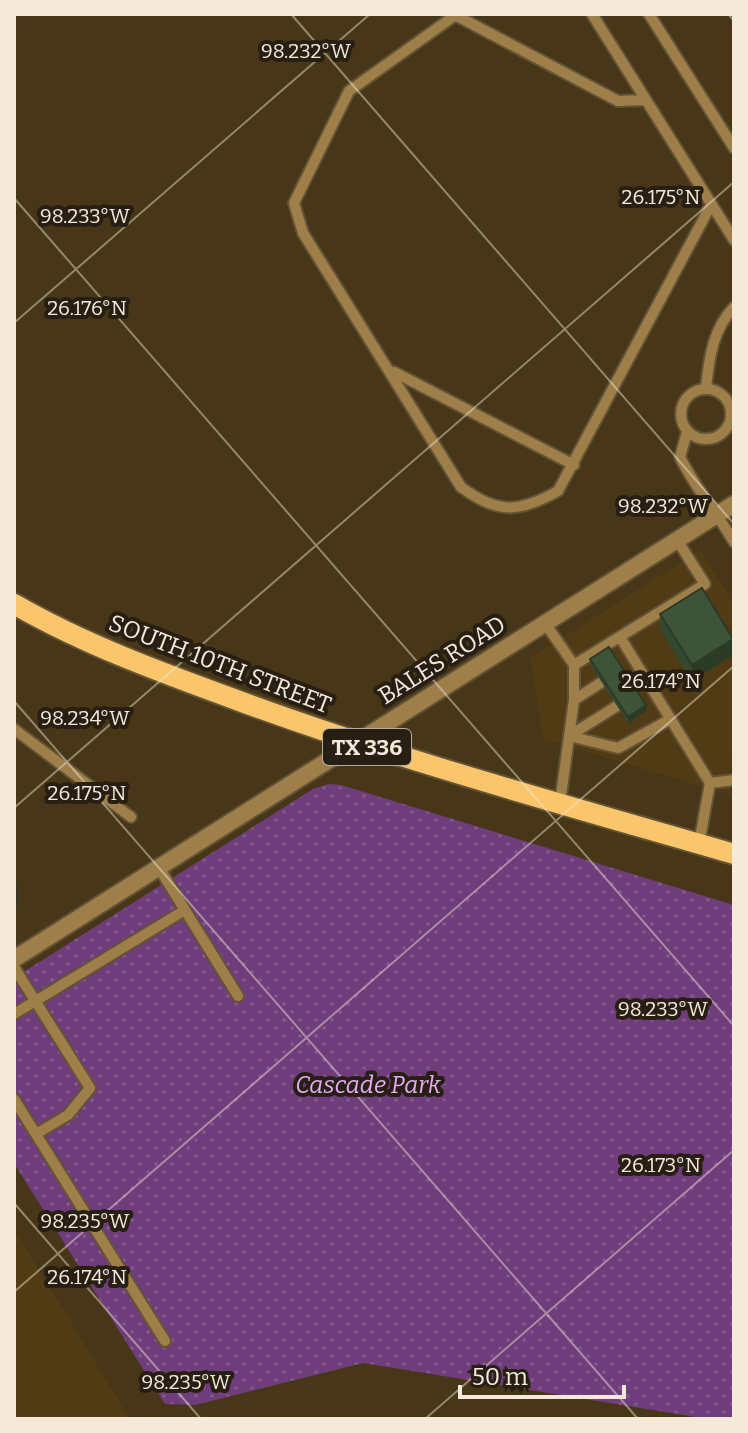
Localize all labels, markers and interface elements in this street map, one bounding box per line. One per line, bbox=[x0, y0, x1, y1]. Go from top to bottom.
text: 98.232°W bbox=[261, 39, 351, 63]
text: 26.175°N bbox=[622, 185, 701, 209]
text: 98.233°W bbox=[40, 204, 130, 228]
text: 26.176°N bbox=[47, 296, 127, 320]
text: 98.232°W bbox=[618, 494, 708, 518]
street label: SOUTH 10TH STREET bbox=[105, 609, 335, 719]
street label: BALES ROAD bbox=[373, 610, 511, 710]
text: 26.174°N bbox=[621, 669, 701, 693]
text: 98.234°W bbox=[40, 706, 130, 730]
road number: TX 336 bbox=[323, 729, 411, 765]
text: 26.175°N bbox=[48, 781, 127, 805]
text: 98.233°W bbox=[618, 997, 708, 1021]
park label: Cascade Park bbox=[295, 1071, 442, 1099]
text: 26.173°N bbox=[621, 1153, 701, 1177]
text: 98.235°W bbox=[40, 1209, 130, 1233]
text: 26.174°N bbox=[47, 1265, 127, 1289]
scale bar bbox=[460, 1349, 624, 1399]
text: 50 m bbox=[472, 1363, 528, 1391]
text: 98.235°W bbox=[141, 1370, 231, 1394]

